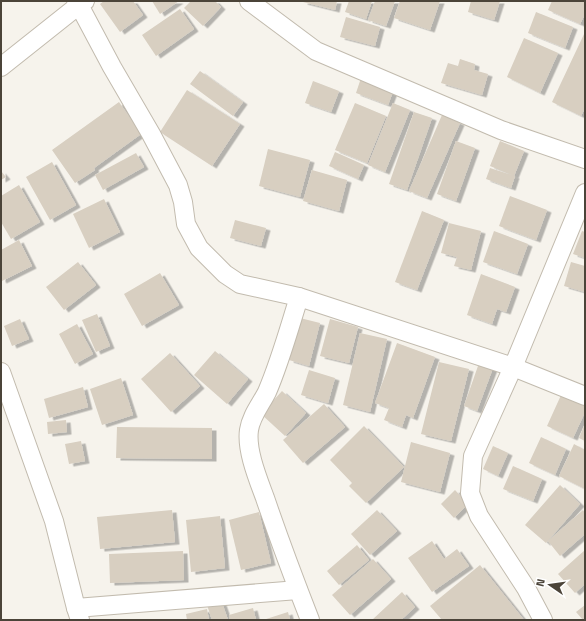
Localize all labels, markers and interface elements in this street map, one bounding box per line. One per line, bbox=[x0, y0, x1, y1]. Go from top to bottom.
north arrow bbox=[530, 565, 570, 605]
text: N bbox=[532, 577, 549, 588]

